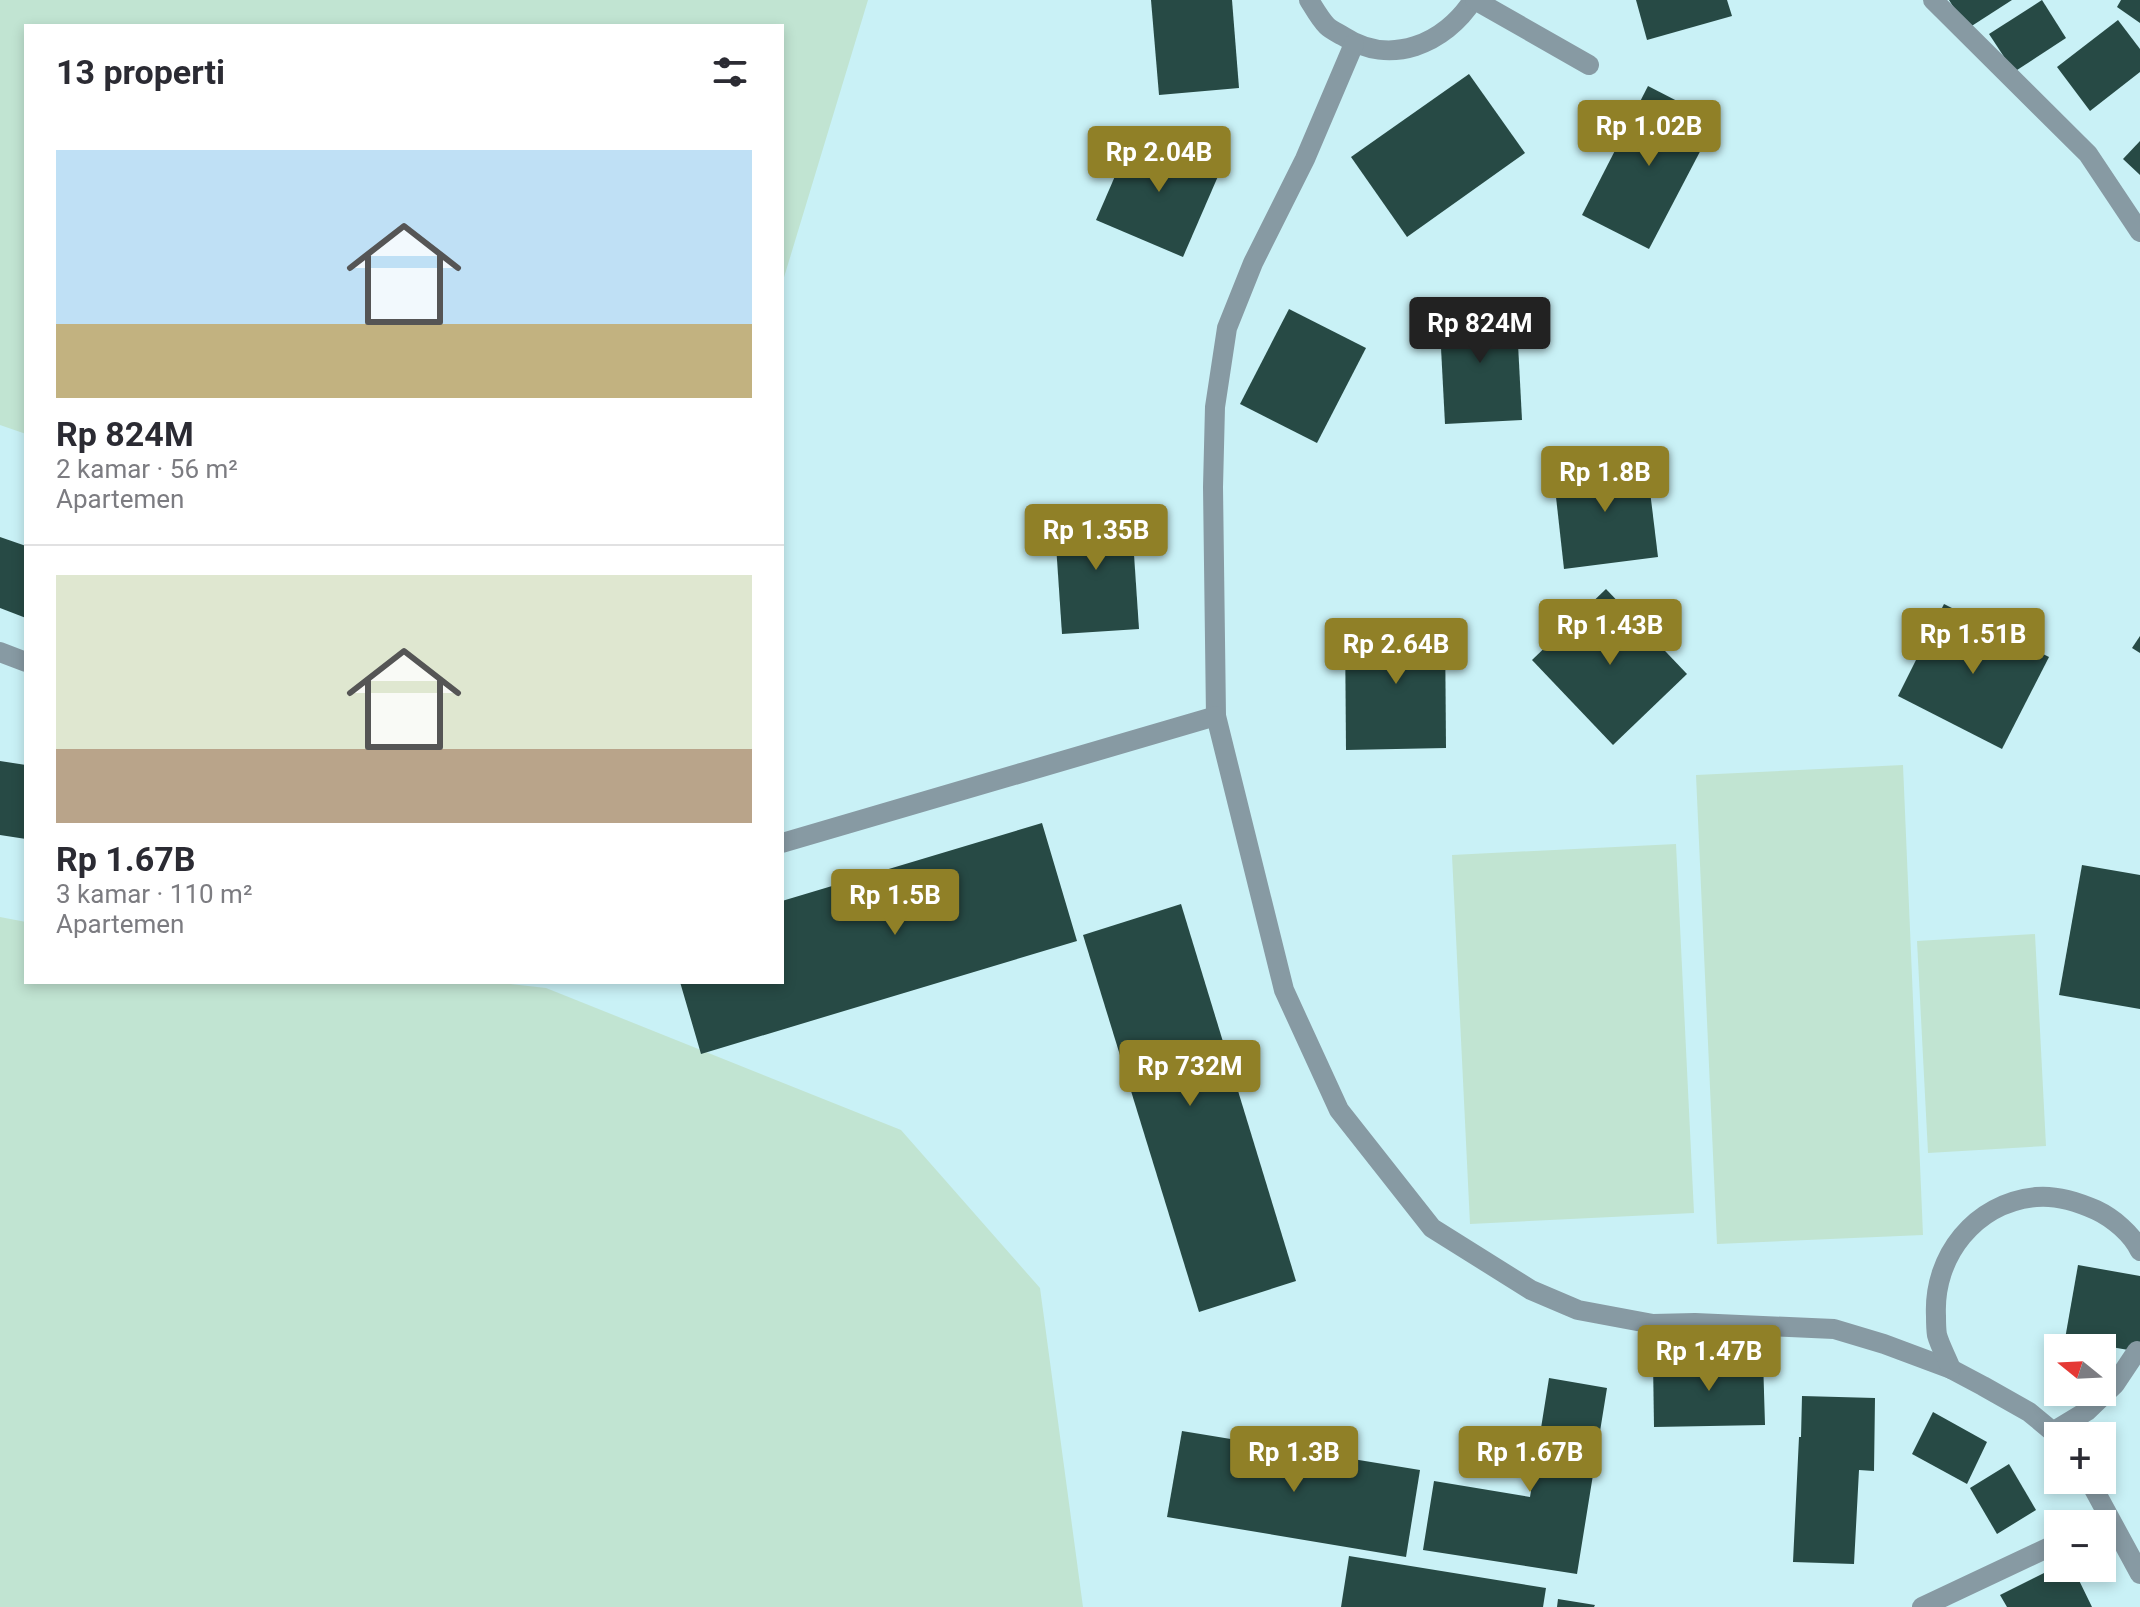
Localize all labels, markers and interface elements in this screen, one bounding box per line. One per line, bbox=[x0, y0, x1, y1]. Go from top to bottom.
icon: filters bbox=[708, 50, 752, 94]
text: 13 properti bbox=[56, 52, 225, 92]
pin: Rp 1.02B bbox=[1566, 100, 1732, 168]
text: Rp 1.02B bbox=[1596, 111, 1702, 141]
pin: Rp 2.04B bbox=[1076, 126, 1242, 194]
text: Rp 2.04B bbox=[1106, 137, 1212, 167]
icon: home bbox=[332, 202, 476, 346]
pin: Rp 824M bbox=[1406, 297, 1554, 365]
text: Rp 824M bbox=[1427, 308, 1533, 338]
text: Rp 824M bbox=[56, 414, 194, 454]
pin: Rp 1.8B bbox=[1531, 446, 1679, 514]
text: 2 kamar · 56 m² bbox=[56, 454, 238, 484]
text: Rp 1.8B bbox=[1559, 457, 1651, 487]
text: Apartemen bbox=[56, 484, 184, 514]
pin: Rp 1.35B bbox=[1013, 504, 1179, 572]
text: Rp 1.35B bbox=[1043, 515, 1149, 545]
pin: Rp 1.43B bbox=[1527, 599, 1693, 667]
pin: Rp 1.51B bbox=[1890, 608, 2056, 676]
text: Rp 1.43B bbox=[1557, 610, 1663, 640]
pin: Rp 2.64B bbox=[1313, 618, 1479, 686]
text: Rp 1.51B bbox=[1920, 619, 2026, 649]
icon: home bbox=[332, 627, 476, 771]
text: Rp 2.64B bbox=[1343, 629, 1449, 659]
text: Rp 1.67B bbox=[56, 839, 195, 879]
pin: Rp 1.5B bbox=[821, 869, 969, 937]
text: 3 kamar · 110 m² bbox=[56, 879, 252, 909]
text: Rp 1.5B bbox=[849, 880, 941, 910]
text: Apartemen bbox=[56, 909, 184, 939]
pin: Rp 732M bbox=[1116, 1040, 1264, 1108]
text: Rp 732M bbox=[1137, 1051, 1243, 1081]
pin: Rp 1.47B bbox=[1626, 1325, 1792, 1393]
north arrow bbox=[2044, 1334, 2116, 1406]
map controls bbox=[2044, 1334, 2116, 1582]
text: Rp 1.47B bbox=[1656, 1336, 1762, 1366]
button: + bbox=[2044, 1422, 2116, 1494]
pin: Rp 1.3B bbox=[1220, 1426, 1368, 1494]
pin: Rp 1.67B bbox=[1447, 1426, 1613, 1494]
text: Rp 1.3B bbox=[1248, 1437, 1340, 1467]
text: Rp 1.67B bbox=[1477, 1437, 1583, 1467]
button: − bbox=[2044, 1510, 2116, 1582]

